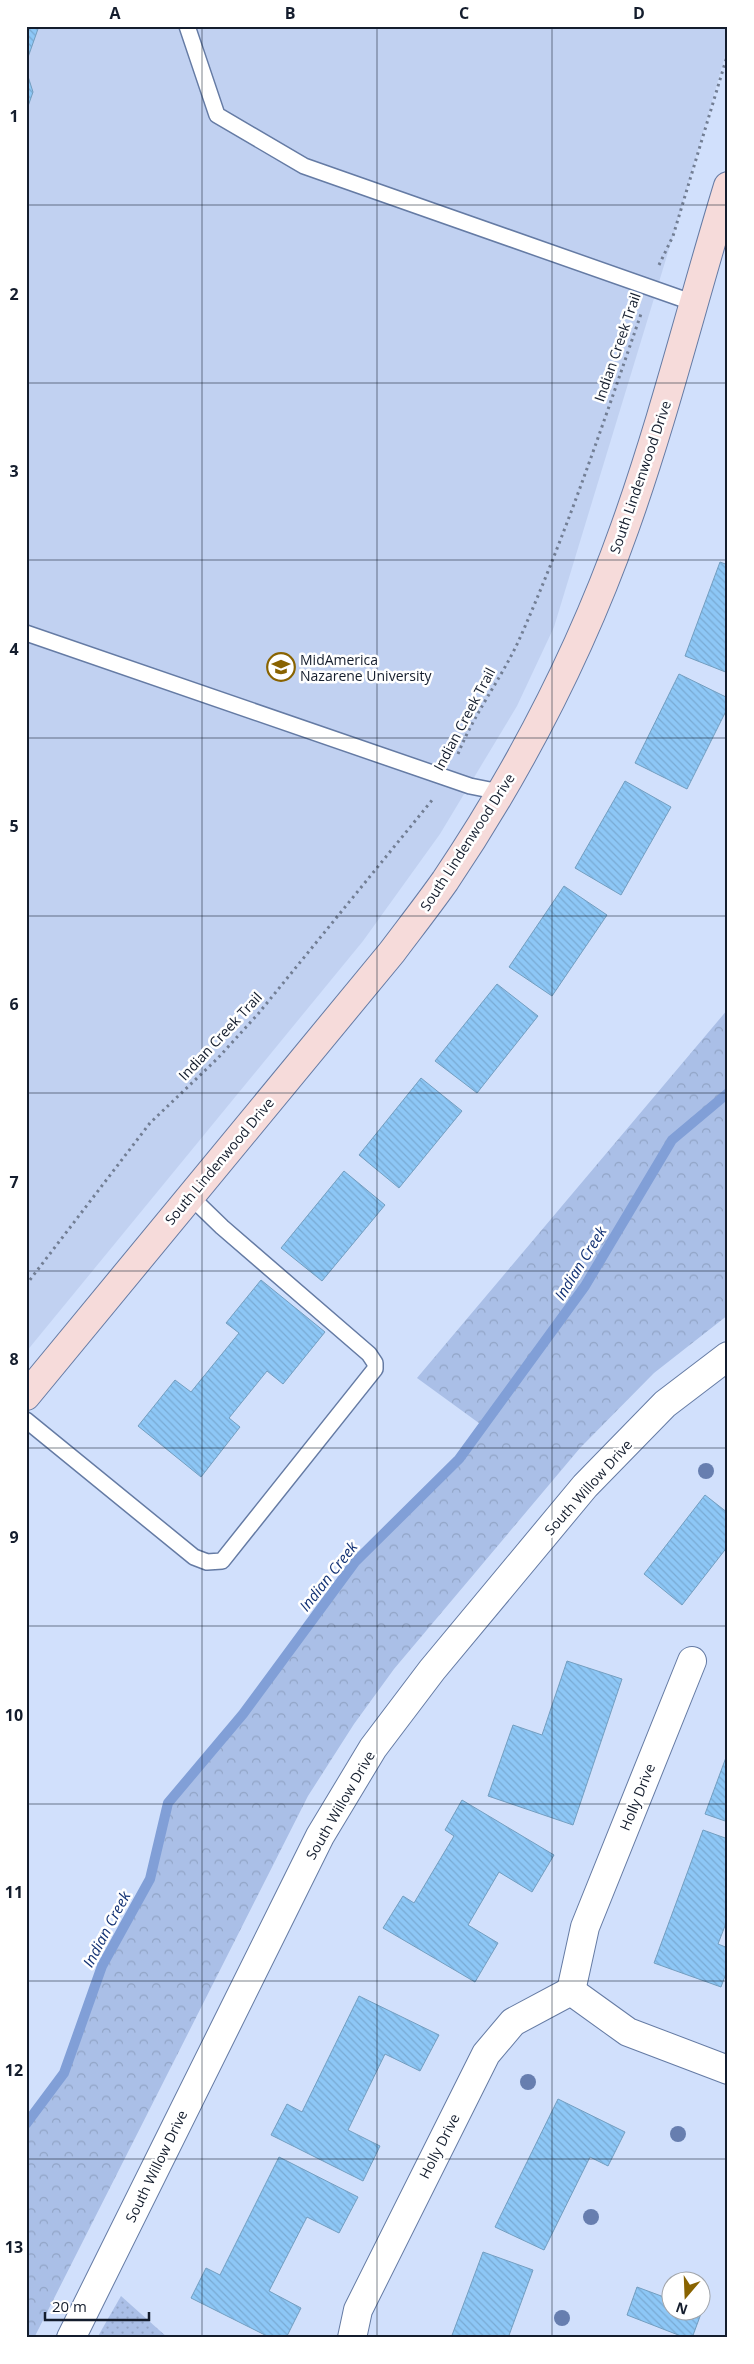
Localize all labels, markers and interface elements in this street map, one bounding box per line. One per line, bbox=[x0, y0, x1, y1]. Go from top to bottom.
text: A bbox=[109, 2, 121, 24]
text: B bbox=[285, 2, 295, 24]
text: C bbox=[459, 2, 469, 24]
text: D bbox=[633, 2, 645, 24]
text: 1 bbox=[9, 105, 19, 127]
text: 2 bbox=[9, 283, 19, 305]
street label: Indian Creek Trail bbox=[589, 290, 645, 404]
street label: South Lindenwood Drive bbox=[605, 398, 675, 556]
text: 3 bbox=[9, 460, 19, 482]
text: 4 bbox=[9, 638, 19, 660]
place label: MidAmerica Nazarene University bbox=[300, 650, 432, 685]
school or university icon: MidAmerica Nazarene University bbox=[266, 652, 296, 682]
street label: Indian Creek Trail bbox=[429, 664, 499, 774]
street label: South Lindenwood Drive bbox=[415, 769, 519, 914]
text: 5 bbox=[9, 815, 19, 837]
street label: Indian Creek Trail bbox=[174, 988, 266, 1084]
text: 6 bbox=[9, 993, 19, 1015]
street label: South Lindenwood Drive bbox=[160, 1093, 278, 1229]
text: 7 bbox=[9, 1171, 19, 1193]
water label: Indian Creek bbox=[549, 1222, 611, 1304]
text: 8 bbox=[9, 1348, 19, 1370]
street label: South Willow Drive bbox=[540, 1435, 636, 1539]
text: 9 bbox=[9, 1526, 19, 1548]
water label: Indian Creek bbox=[295, 1537, 362, 1615]
text: 10 bbox=[5, 1704, 23, 1726]
street label: South Willow Drive bbox=[301, 1747, 379, 1863]
street label: Holly Drive bbox=[615, 1761, 659, 1833]
text: 11 bbox=[5, 1881, 23, 1903]
water label: Indian Creek bbox=[78, 1887, 135, 1970]
text: 12 bbox=[5, 2059, 23, 2081]
street label: South Willow Drive bbox=[121, 2107, 191, 2225]
street label: Holly Drive bbox=[414, 2110, 464, 2182]
text: 13 bbox=[5, 2236, 23, 2258]
north arrow bbox=[662, 2272, 712, 2322]
scale bar bbox=[45, 2289, 149, 2321]
text: 20 m bbox=[52, 2296, 87, 2316]
text: N bbox=[673, 2298, 690, 2320]

